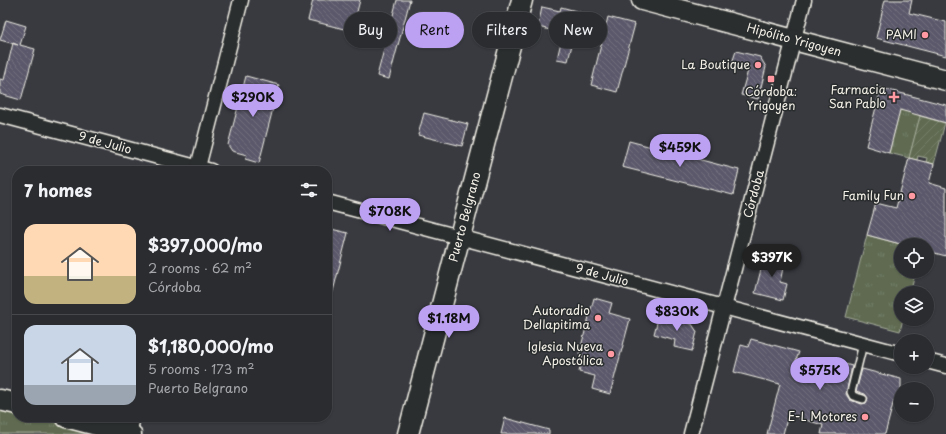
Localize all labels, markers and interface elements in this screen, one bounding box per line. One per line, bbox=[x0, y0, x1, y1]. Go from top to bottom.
chip: Buy bbox=[344, 12, 397, 48]
chip: Rent bbox=[405, 12, 464, 48]
chip: Filters bbox=[472, 12, 541, 48]
chip: New bbox=[549, 12, 607, 48]
street label: Hipólito Yrigoyen bbox=[745, 18, 844, 60]
place label: PAMI bbox=[886, 25, 917, 43]
marker: PAMI bbox=[920, 30, 930, 40]
place label: La Boutique bbox=[681, 55, 750, 73]
marker: La Boutique bbox=[753, 60, 763, 70]
marker: Córdoba: Yrigoyen bbox=[766, 74, 776, 84]
place label: Farmacia San Pablo bbox=[829, 80, 887, 112]
place label: Córdoba: Yrigoyen bbox=[745, 82, 797, 114]
pin: $290K bbox=[225, 84, 281, 118]
text: $290K bbox=[231, 87, 275, 106]
marker: Farmacia San Pablo bbox=[889, 92, 899, 102]
street label: 9 de Julio bbox=[77, 126, 134, 158]
pin: $459K bbox=[652, 134, 708, 168]
text: $459K bbox=[659, 137, 701, 156]
street label: Córdoba bbox=[738, 167, 768, 220]
street label: Puerto Belgrano bbox=[443, 169, 485, 264]
text: 7 homes bbox=[24, 177, 92, 203]
icon: filters bbox=[298, 179, 320, 201]
place label: Family Fun bbox=[842, 186, 904, 204]
marker: Family Fun bbox=[907, 191, 917, 201]
pin: $708K bbox=[362, 198, 418, 232]
text: $708K bbox=[368, 201, 412, 220]
text: $397,000/mo bbox=[148, 232, 263, 258]
map controls bbox=[894, 238, 934, 422]
button: locate bbox=[894, 238, 934, 278]
icon: home bbox=[56, 240, 104, 288]
pin: $397K bbox=[744, 244, 800, 278]
text: $397K bbox=[751, 247, 793, 266]
text: 2 rooms · 62 m² bbox=[148, 258, 252, 277]
street label: 9 de Julio bbox=[574, 258, 631, 290]
text: Córdoba bbox=[148, 277, 201, 296]
button: layers bbox=[894, 286, 934, 326]
pin: $830K bbox=[649, 298, 705, 332]
place label: Autoradio Dellapitima bbox=[523, 301, 590, 333]
text: $830K bbox=[655, 301, 699, 320]
pin: $1.18M bbox=[416, 305, 482, 339]
text: $1.18M bbox=[427, 308, 471, 327]
marker: Autoradio Dellapitima bbox=[593, 313, 603, 323]
text: $1,180,000/mo bbox=[148, 333, 273, 359]
button: + bbox=[894, 334, 934, 374]
place label: Iglesia Nueva Apostólica bbox=[528, 337, 604, 369]
icon: home bbox=[56, 341, 104, 389]
marker: Iglesia Nueva Apostólica bbox=[606, 349, 616, 359]
pin: $575K bbox=[792, 357, 848, 391]
text: 5 rooms · 173 m² bbox=[148, 359, 254, 378]
text: $575K bbox=[799, 360, 841, 379]
text: Puerto Belgrano bbox=[148, 378, 248, 397]
button: − bbox=[894, 382, 934, 422]
place label: E-L Motores bbox=[788, 407, 857, 425]
marker: E-L Motores bbox=[860, 412, 870, 422]

